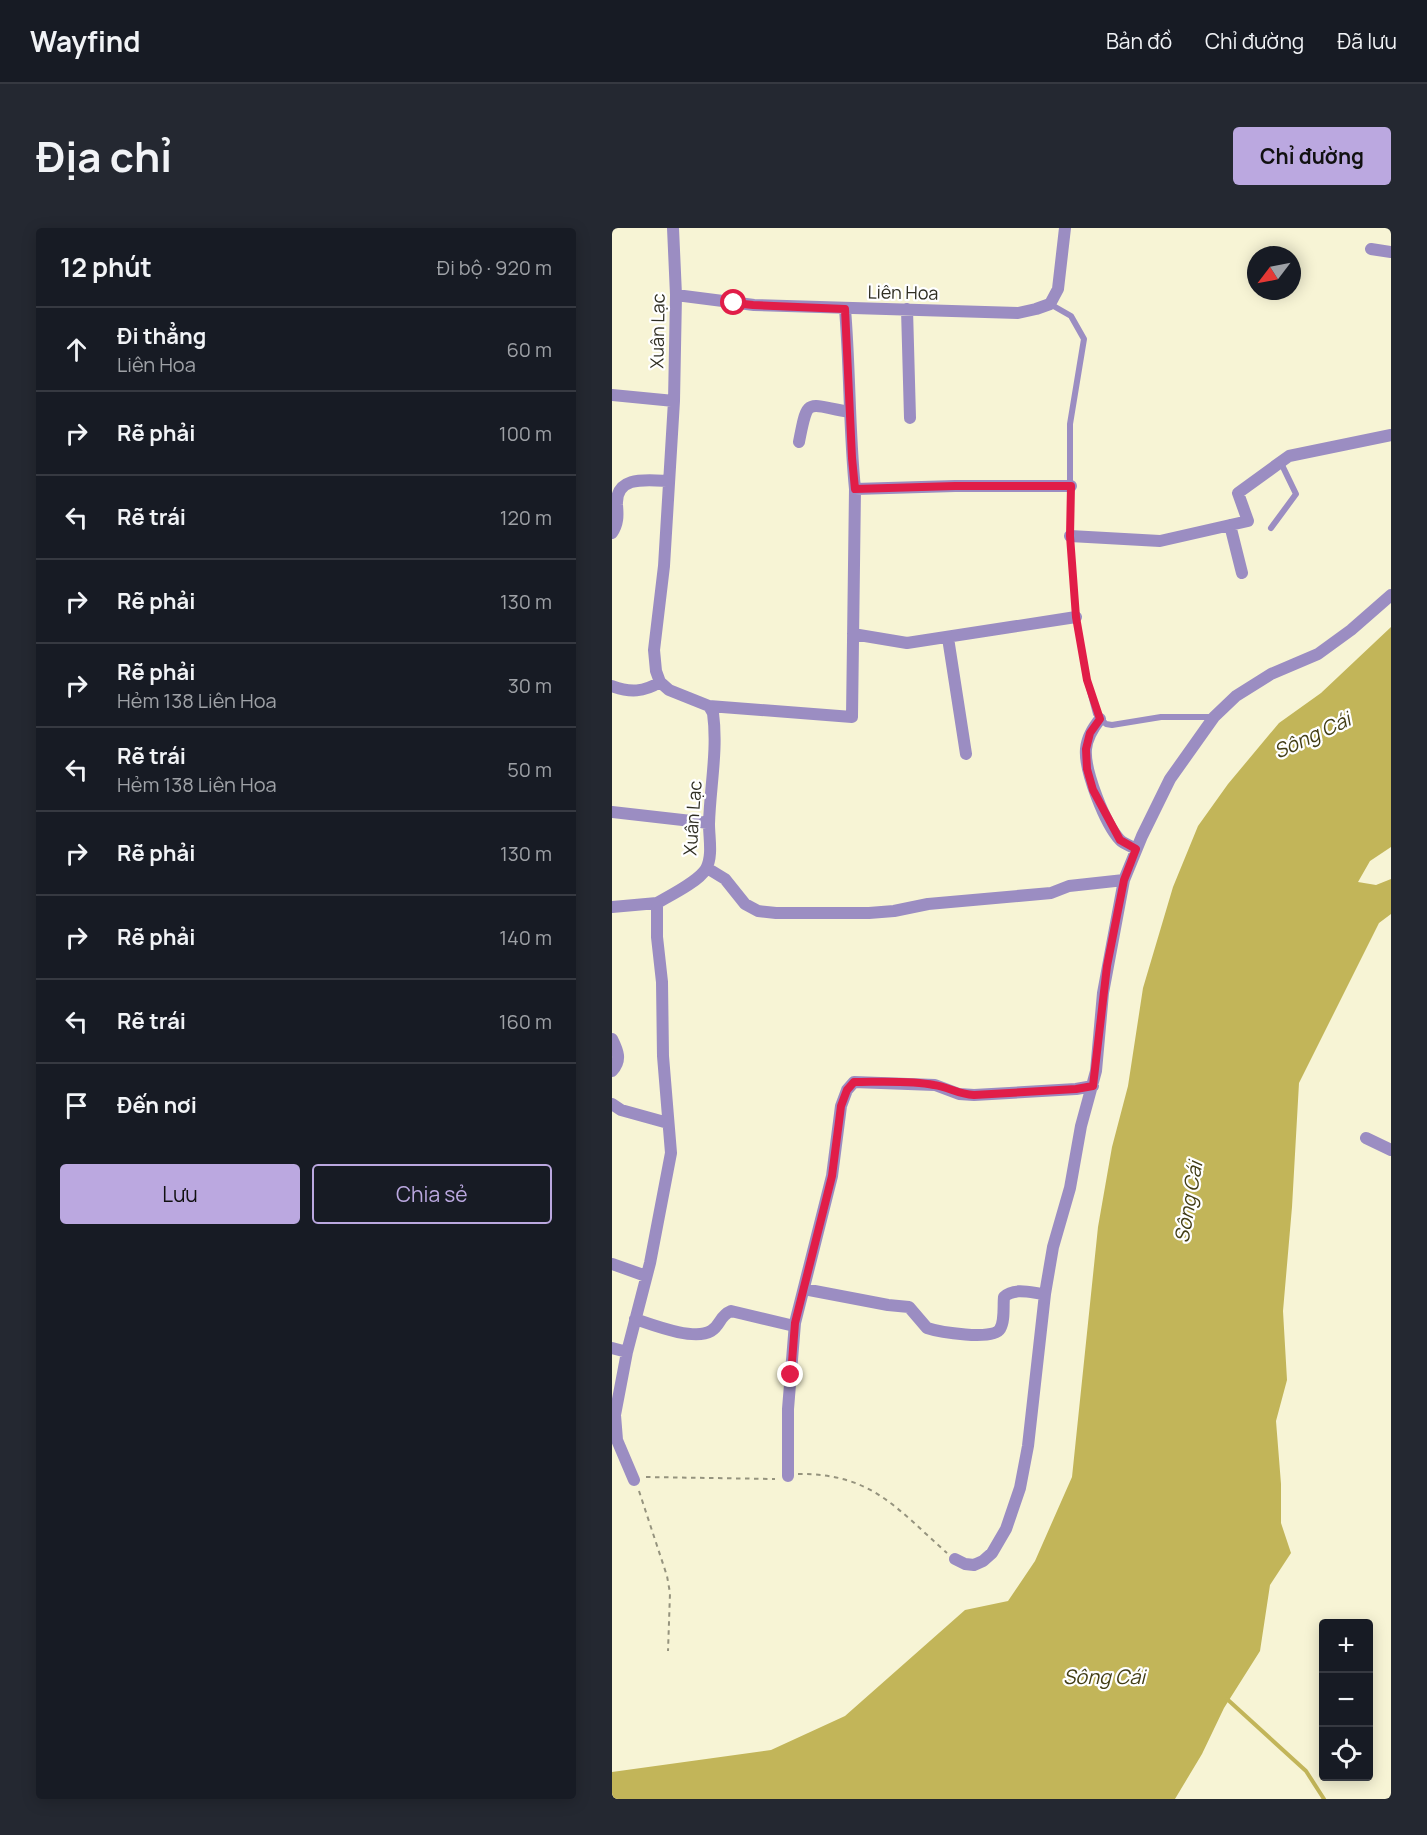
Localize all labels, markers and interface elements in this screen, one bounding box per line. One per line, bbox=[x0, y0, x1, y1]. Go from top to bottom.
text: Wayfind bbox=[30, 22, 140, 60]
text: Bản đồ bbox=[1106, 27, 1172, 55]
text: Chỉ đường bbox=[1205, 27, 1304, 55]
text: Đã lưu bbox=[1337, 27, 1397, 55]
text: Địa chỉ bbox=[36, 127, 172, 185]
button: Chỉ đường bbox=[1233, 127, 1391, 185]
north arrow bbox=[1247, 246, 1301, 300]
text: 12 phút bbox=[60, 249, 152, 285]
text: Đi bộ · 920 m bbox=[437, 254, 552, 281]
street label: Liên Hoa bbox=[867, 279, 939, 305]
route start bbox=[720, 289, 746, 315]
street label: Xuân Lạc bbox=[644, 293, 670, 369]
text: Đi thẳng bbox=[117, 321, 206, 351]
icon: ahead bbox=[60, 333, 93, 366]
text: 60 m bbox=[506, 336, 552, 363]
text: Liên Hoa bbox=[117, 351, 196, 378]
icon: right bbox=[60, 417, 93, 450]
text: Rẽ phải bbox=[117, 418, 195, 448]
text: 100 m bbox=[499, 420, 552, 447]
icon: left bbox=[60, 501, 93, 534]
text: Rẽ trái bbox=[117, 502, 186, 532]
text: 120 m bbox=[500, 504, 552, 531]
icon: right bbox=[60, 585, 93, 618]
text: Rẽ phải bbox=[117, 586, 195, 616]
text: 130 m bbox=[500, 588, 552, 615]
text: Rẽ phải bbox=[117, 657, 195, 687]
icon: right bbox=[60, 669, 93, 702]
text: 30 m bbox=[508, 672, 552, 699]
text: Hẻm 138 Liên Hoa bbox=[117, 687, 277, 714]
water label: Sông Cái bbox=[1269, 704, 1357, 765]
text: Rẽ trái bbox=[117, 741, 186, 771]
icon: left bbox=[60, 753, 93, 786]
text: 50 m bbox=[507, 756, 552, 783]
text: Hẻm 138 Liên Hoa bbox=[117, 771, 277, 798]
street label: Xuân Lạc bbox=[677, 780, 707, 856]
icon: right bbox=[60, 837, 93, 870]
text: Rẽ phải bbox=[117, 838, 195, 868]
text: 130 m bbox=[500, 840, 552, 867]
icon: right bbox=[60, 921, 93, 954]
text: Rẽ phải bbox=[117, 922, 195, 952]
text: 140 m bbox=[499, 924, 552, 951]
icon: left bbox=[60, 1005, 93, 1038]
text: Rẽ trái bbox=[117, 1006, 186, 1036]
text: 160 m bbox=[499, 1008, 552, 1035]
icon: arrive bbox=[60, 1089, 93, 1122]
text: Đến nơi bbox=[117, 1090, 197, 1120]
water label: Sông Cái bbox=[1168, 1157, 1209, 1245]
button: Lưu bbox=[60, 1164, 300, 1224]
button: Chia sẻ bbox=[312, 1164, 552, 1224]
route end bbox=[777, 1361, 803, 1387]
map controls bbox=[1319, 1619, 1373, 1781]
button: + bbox=[1319, 1619, 1373, 1673]
water label: Sông Cái bbox=[1063, 1663, 1147, 1690]
button: − bbox=[1319, 1673, 1373, 1727]
button: locate bbox=[1319, 1727, 1373, 1781]

